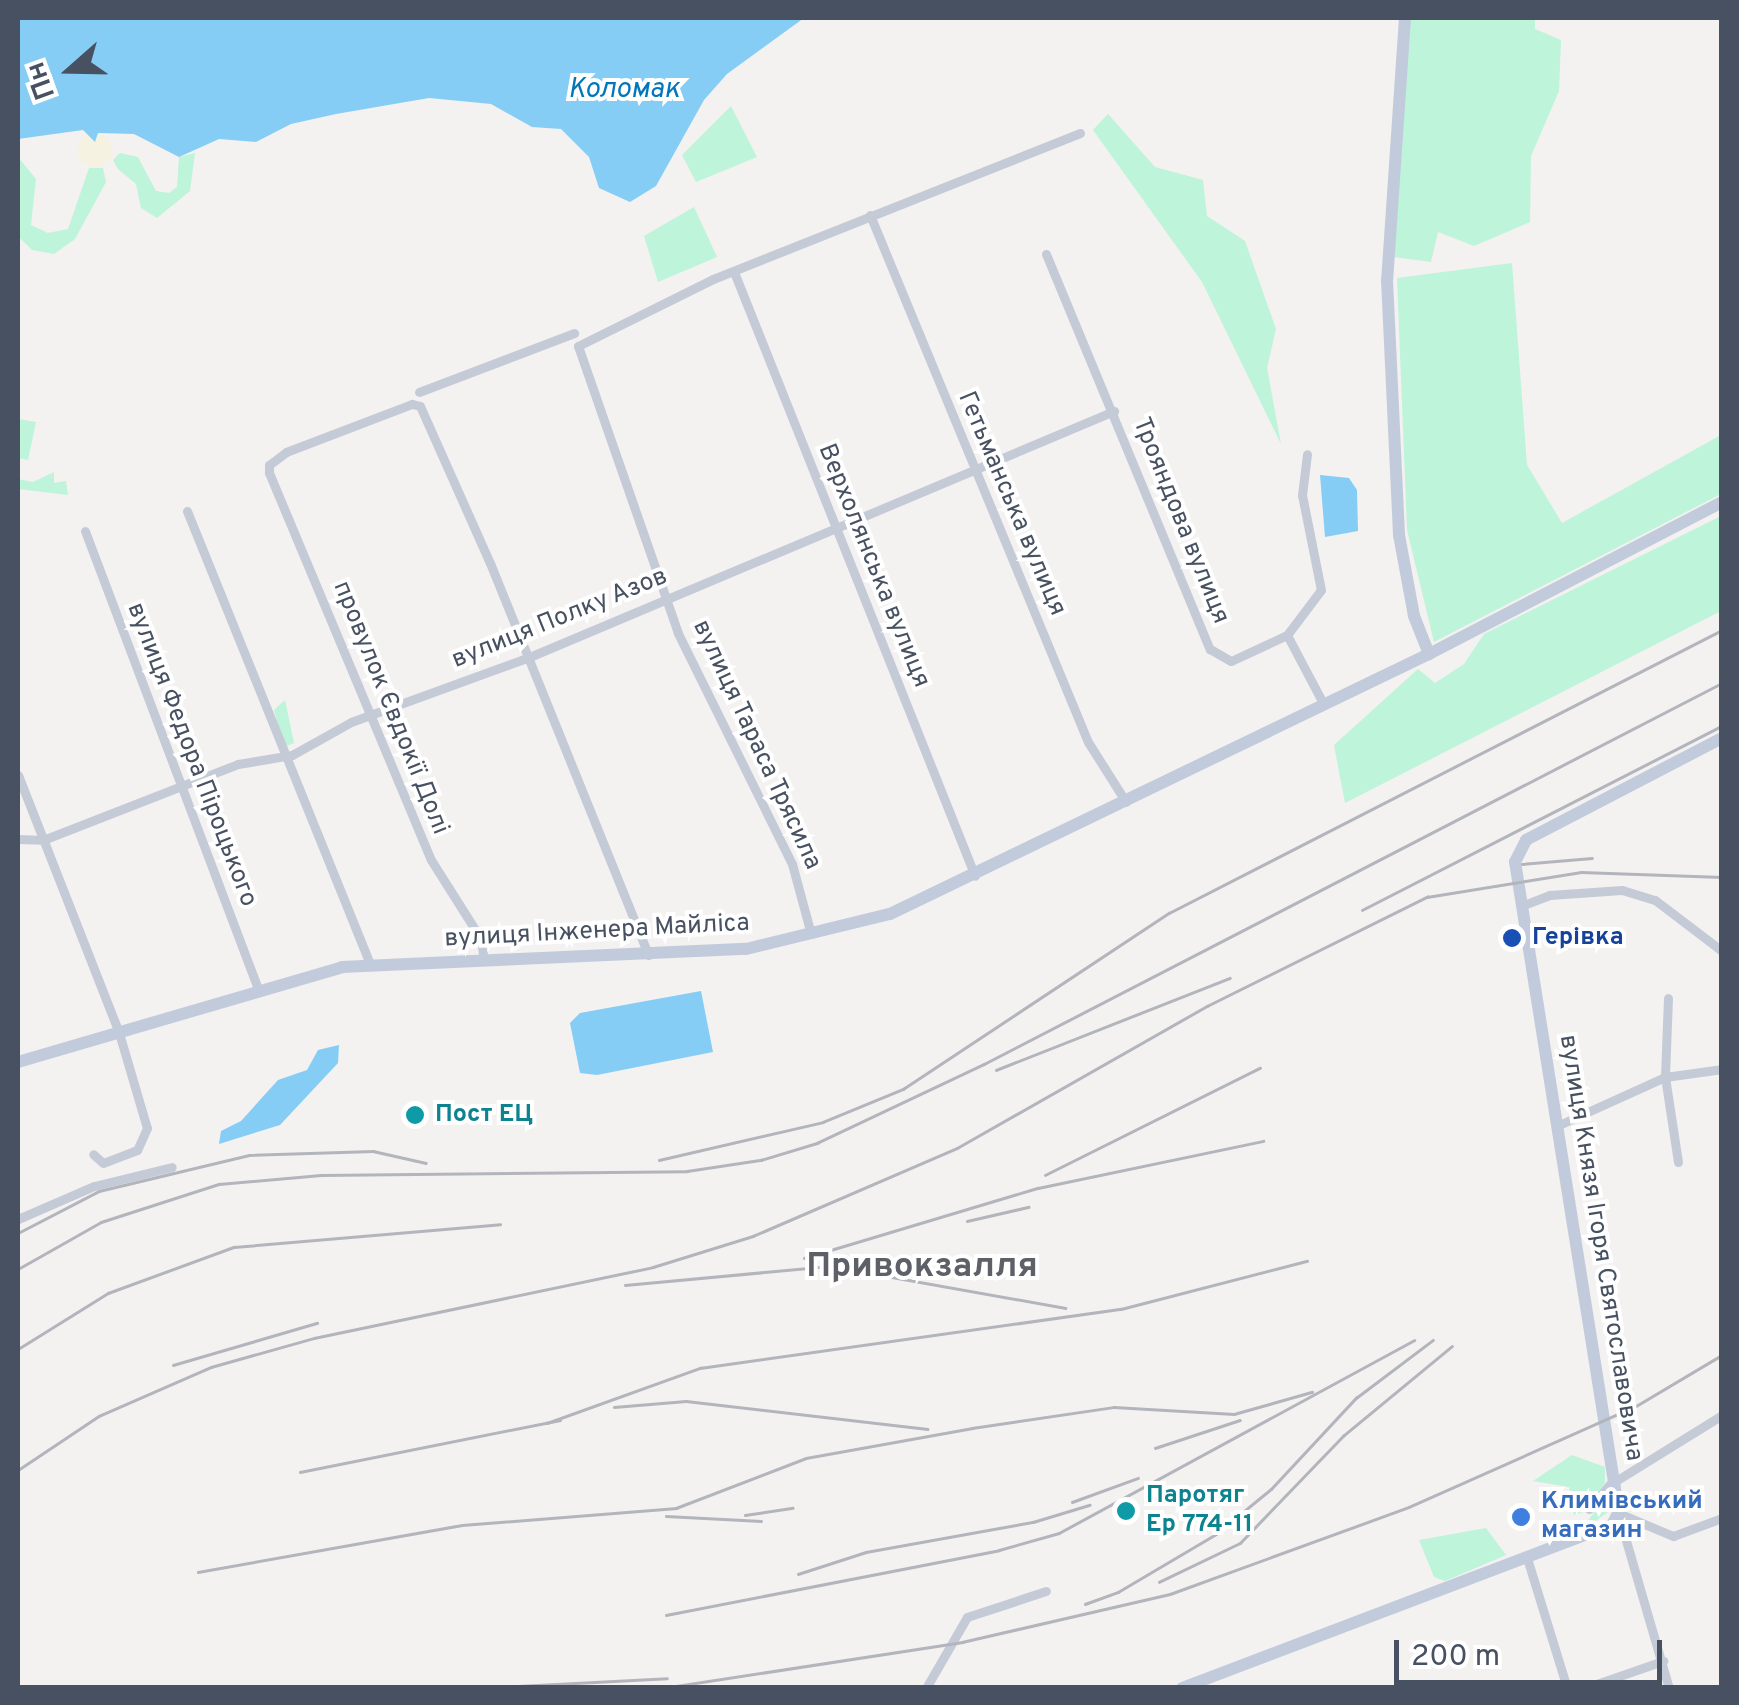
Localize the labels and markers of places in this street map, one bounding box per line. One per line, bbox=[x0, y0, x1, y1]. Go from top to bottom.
place label: Герівка bbox=[1532, 923, 1624, 953]
marker: Герівка bbox=[1501, 927, 1523, 949]
place label: Пост ЕЦ bbox=[435, 1100, 533, 1130]
marker: Пост ЕЦ bbox=[404, 1104, 426, 1126]
place label: Паротяг Ер 774-11 bbox=[1146, 1482, 1253, 1541]
place label: Климівський магазин bbox=[1541, 1488, 1703, 1547]
marker: Паротяг Ер 774-11 bbox=[1115, 1500, 1137, 1522]
marker: Климівський магазин bbox=[1510, 1506, 1532, 1528]

